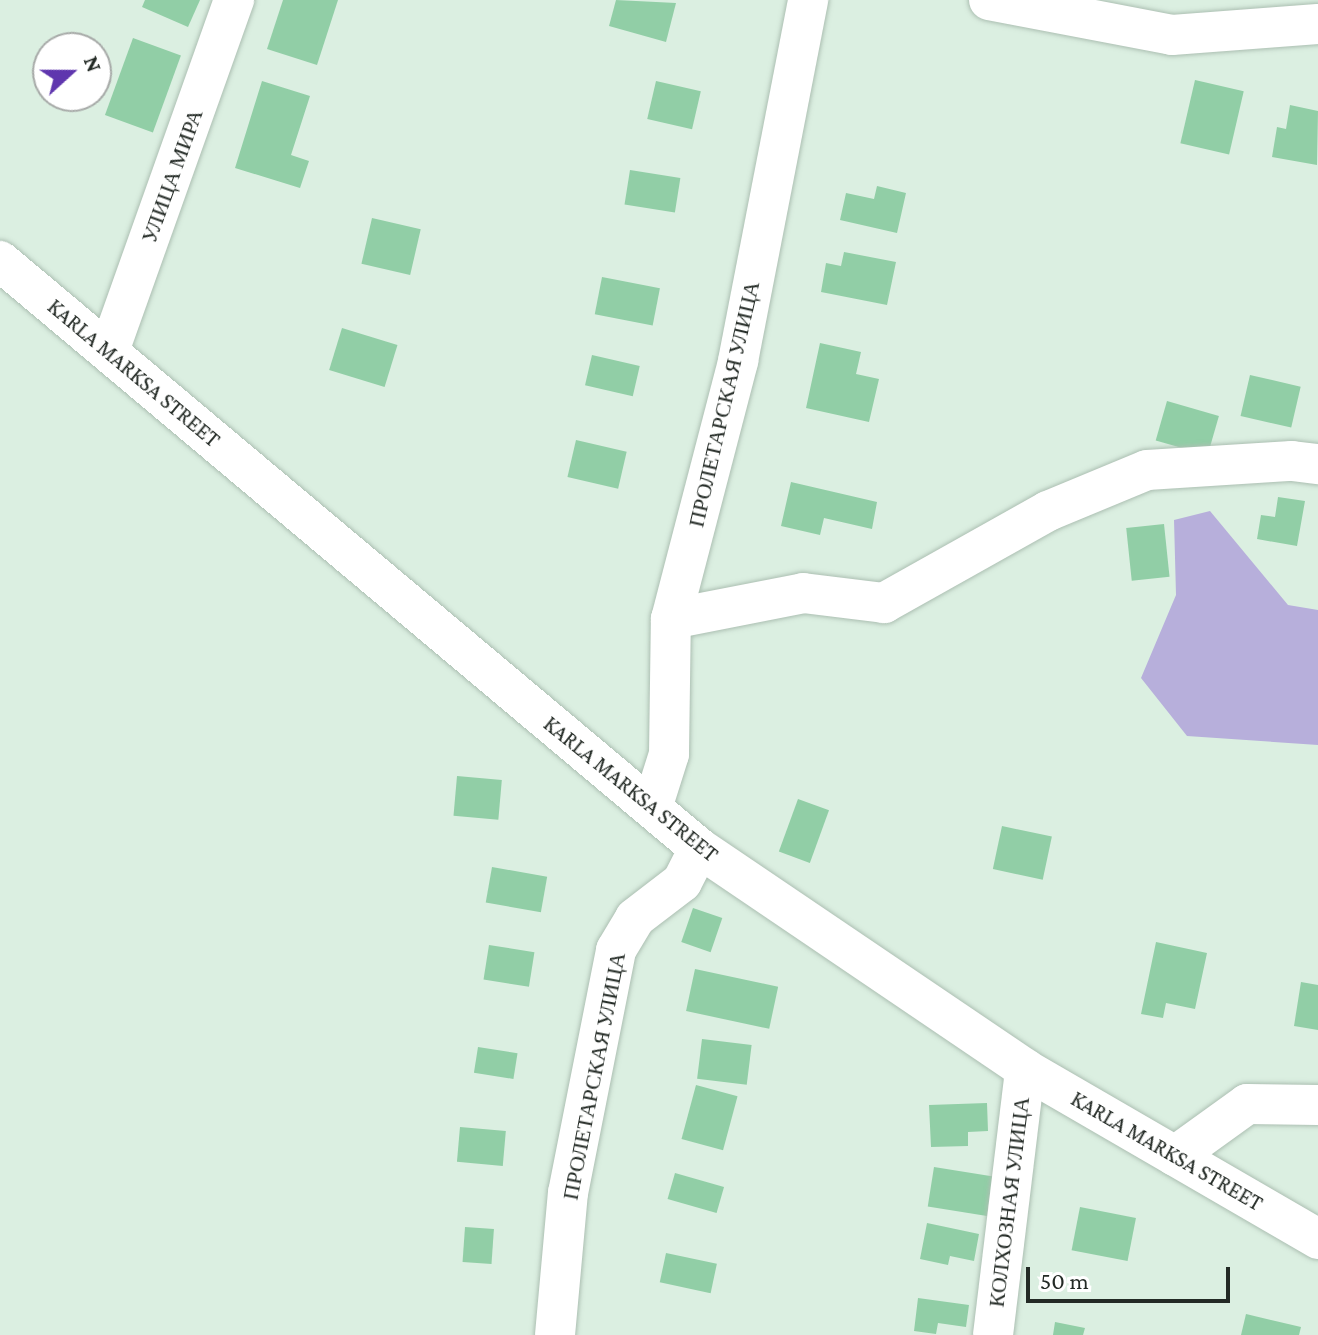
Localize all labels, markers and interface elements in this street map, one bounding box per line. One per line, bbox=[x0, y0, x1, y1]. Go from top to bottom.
north arrow bbox=[32, 32, 112, 112]
text: N bbox=[79, 52, 107, 75]
street label: УЛИЦА МИРА bbox=[136, 105, 208, 247]
street label: ПРОЛЕТАРСКАЯ УЛИЦА bbox=[683, 278, 765, 530]
street label: KARLA MARKSA STREET bbox=[42, 293, 226, 453]
street label: KARLA MARKSA STREET bbox=[538, 710, 724, 868]
street label: ПРОЛЕТАРСКАЯ УЛИЦА bbox=[557, 950, 631, 1202]
street label: KARLA MARKSA STREET bbox=[1066, 1085, 1268, 1217]
street label: КОЛХОЗНАЯ УЛИЦА bbox=[983, 1095, 1035, 1309]
scale bar bbox=[1030, 1251, 1234, 1301]
text: 50 m bbox=[1040, 1267, 1089, 1294]

